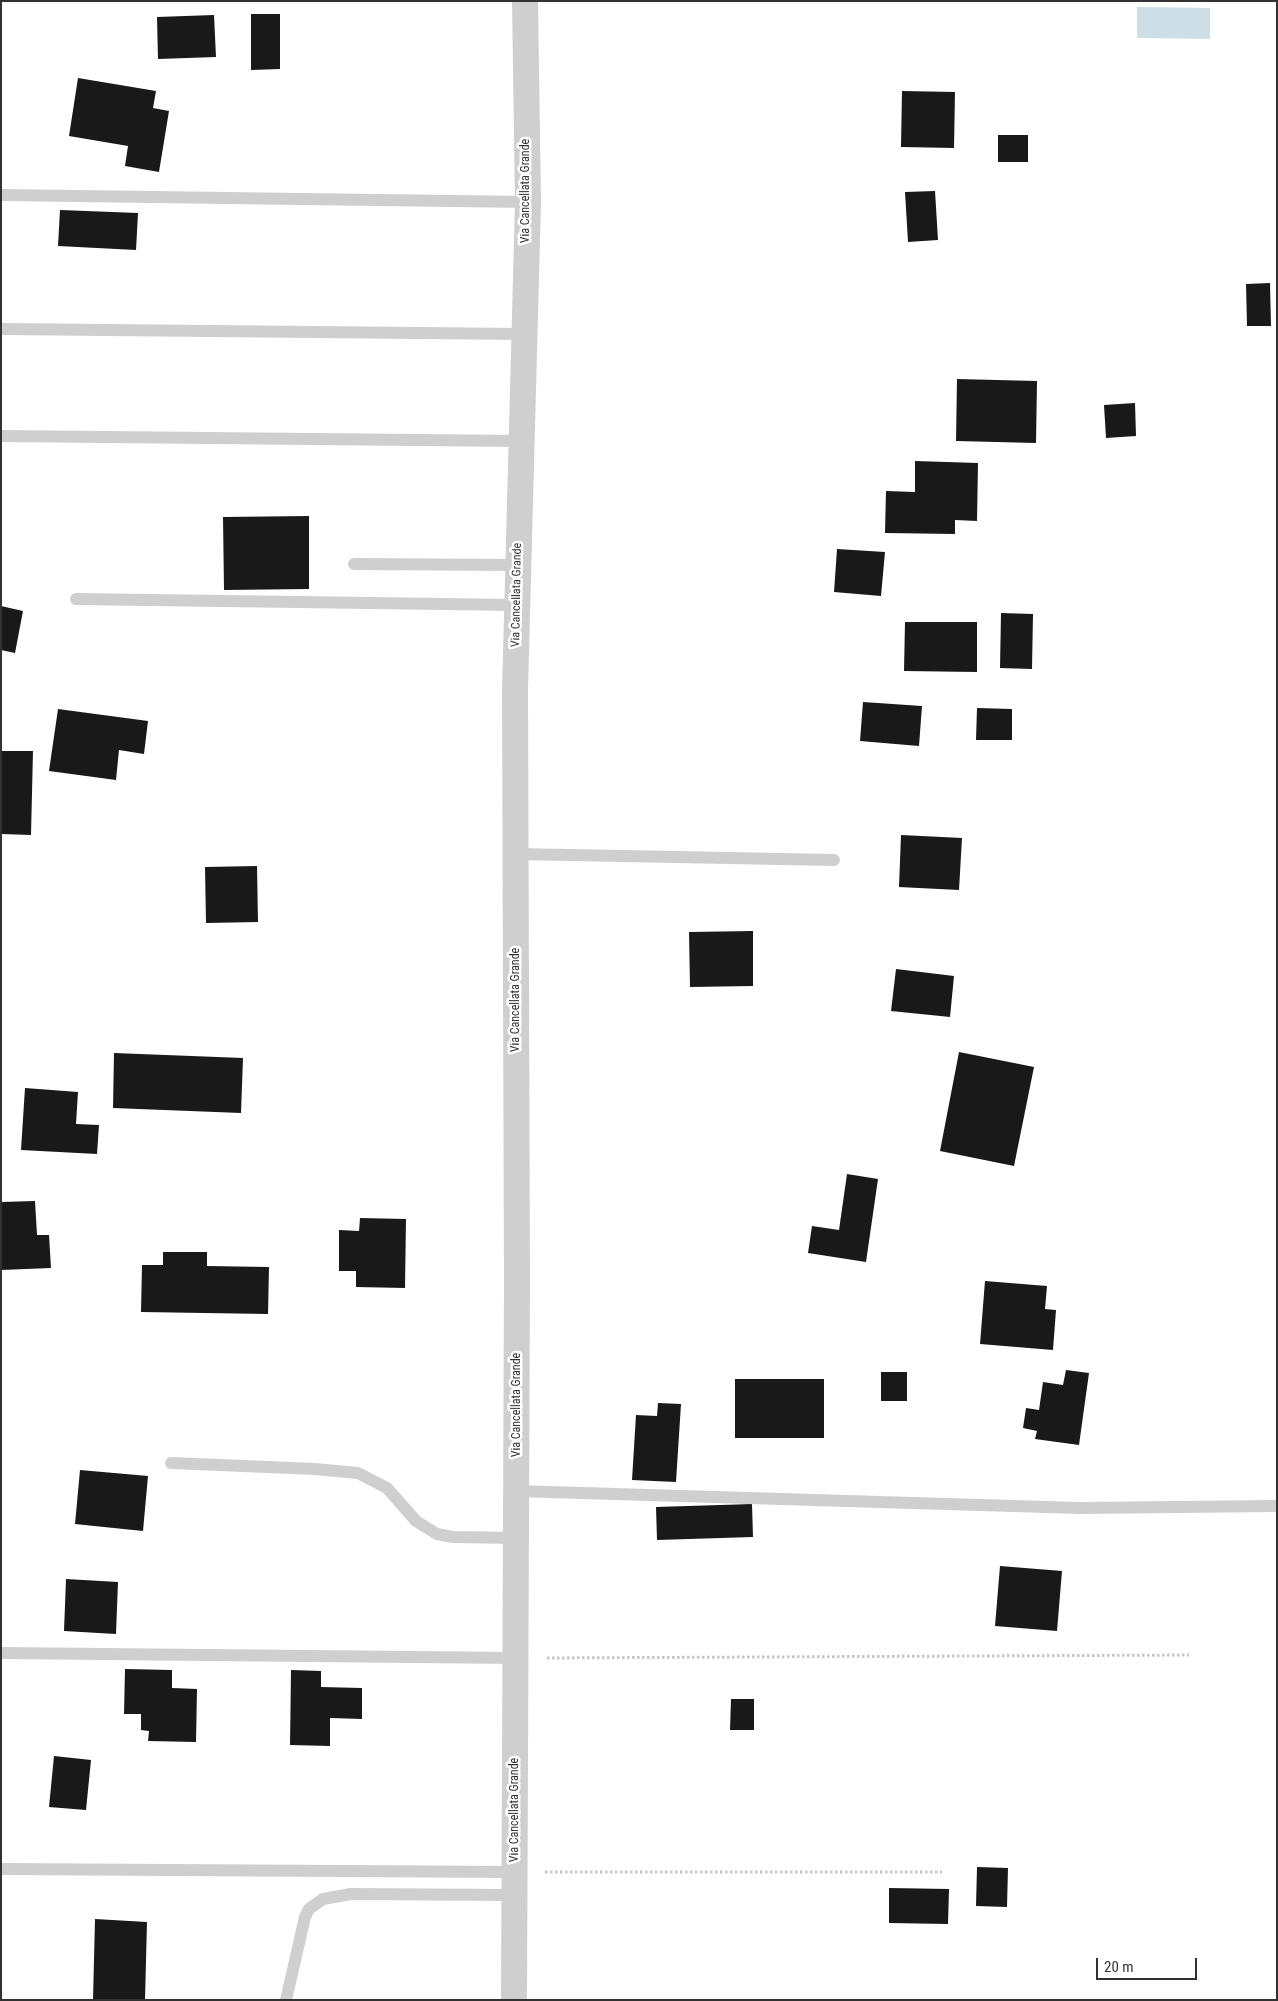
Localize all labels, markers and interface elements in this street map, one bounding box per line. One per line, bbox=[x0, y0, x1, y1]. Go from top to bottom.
street label: Via Cancellata Grande bbox=[519, 139, 533, 243]
street label: Via Cancellata Grande bbox=[509, 543, 525, 647]
street label: Via Cancellata Grande bbox=[509, 948, 523, 1052]
street label: Via Cancellata Grande bbox=[510, 1353, 524, 1457]
street label: Via Cancellata Grande bbox=[508, 1758, 522, 1862]
scale bar bbox=[1098, 1948, 1199, 1980]
text: 20 m bbox=[1104, 1958, 1134, 1976]

